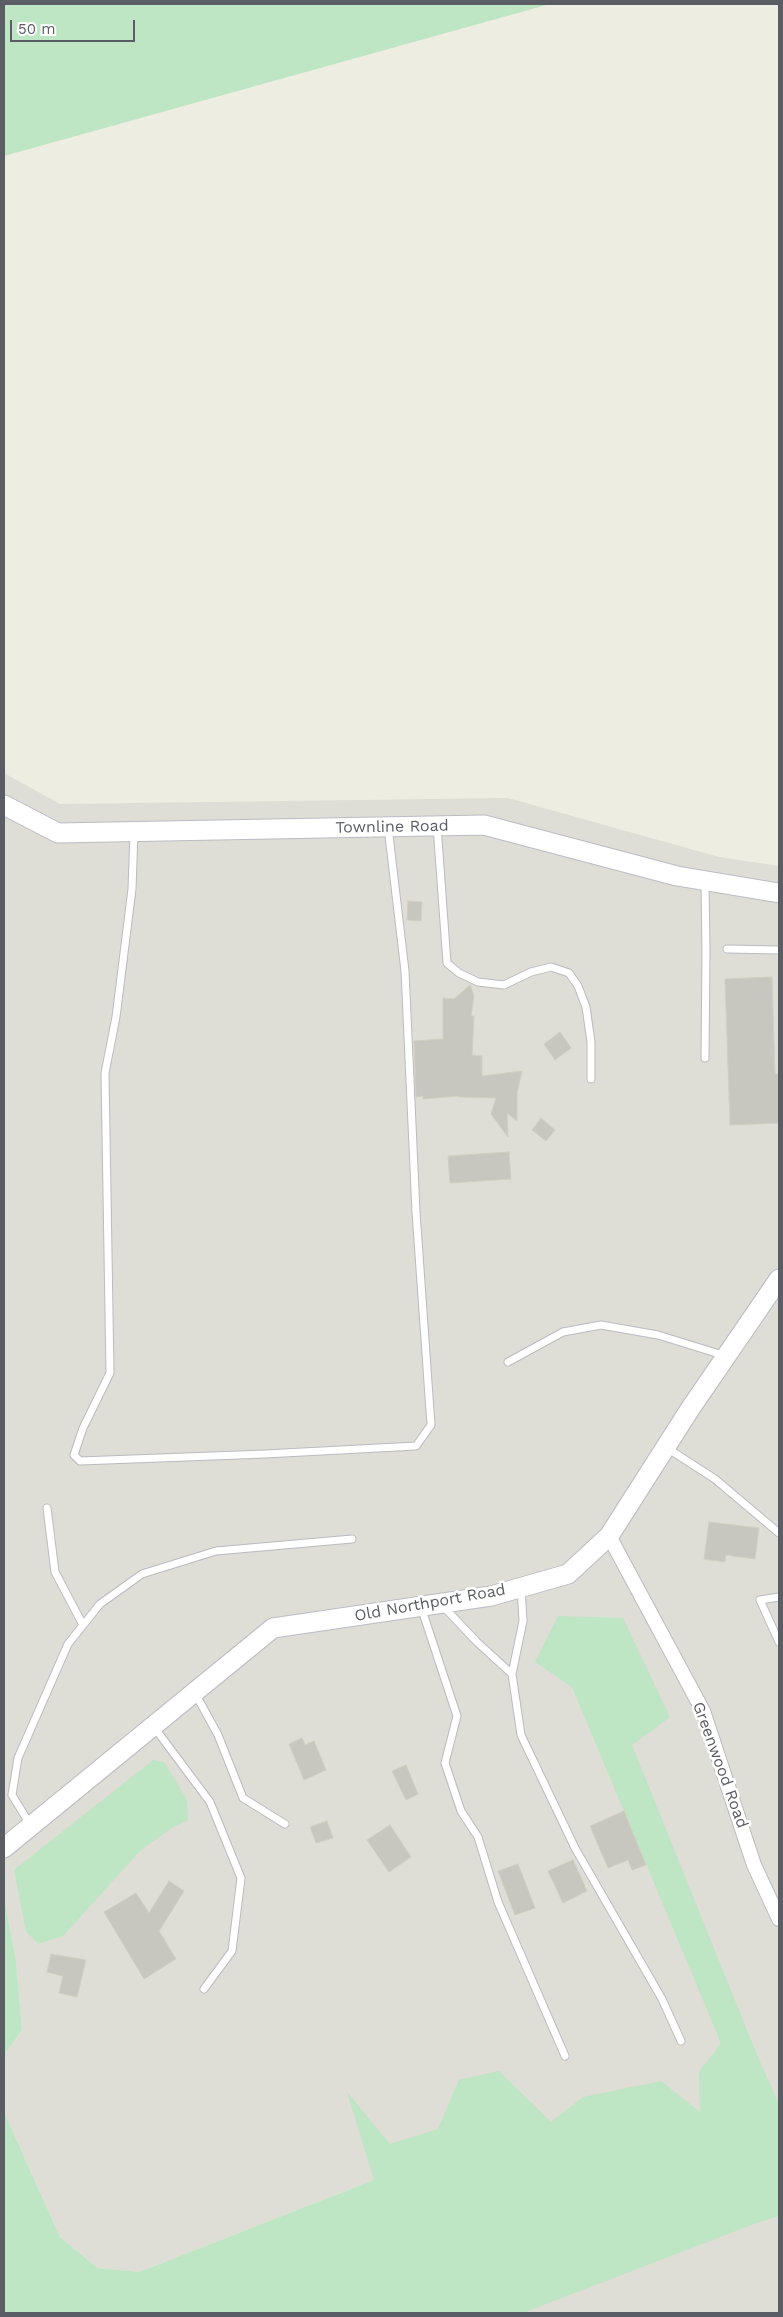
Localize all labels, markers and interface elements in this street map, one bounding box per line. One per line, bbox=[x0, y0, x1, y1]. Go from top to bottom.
scale bar bbox=[12, 10, 138, 42]
text: 50 m bbox=[18, 20, 55, 38]
street label: Townline Road bbox=[335, 816, 449, 838]
street label: Old Northport Road bbox=[353, 1580, 507, 1626]
street label: Greenwood Road bbox=[688, 1699, 752, 1831]

